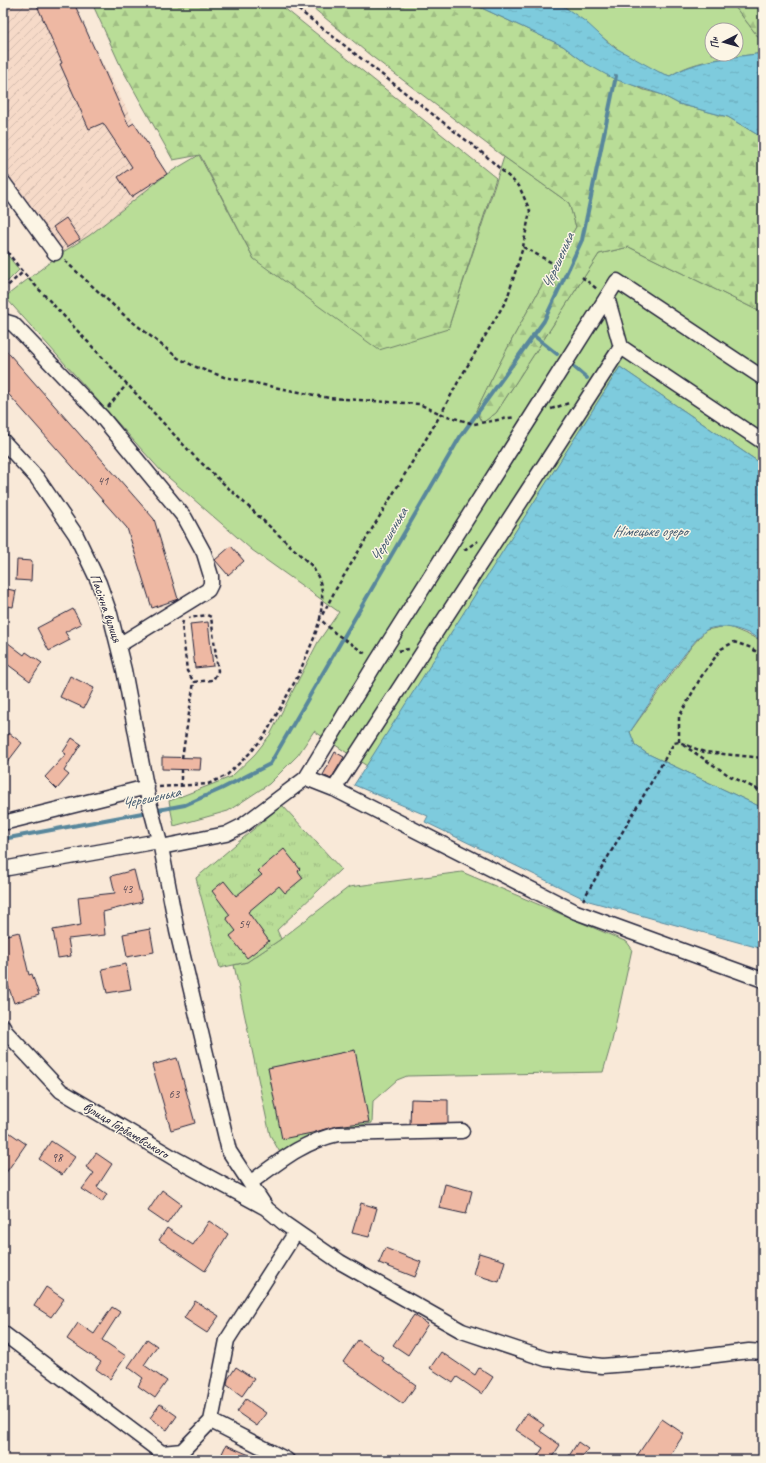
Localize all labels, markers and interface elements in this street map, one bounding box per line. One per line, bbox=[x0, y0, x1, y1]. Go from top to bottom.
north arrow bbox=[704, 22, 744, 62]
text: Пн bbox=[706, 35, 722, 50]
water label: Черешенька bbox=[537, 229, 579, 292]
house number: 41 bbox=[98, 473, 109, 489]
water label: Черешенька bbox=[366, 503, 413, 565]
water label: Німецьке озеро bbox=[613, 522, 690, 541]
street label: Пасічна вулиця bbox=[86, 572, 126, 645]
water label: Черешенька bbox=[120, 782, 183, 813]
house number: 43 bbox=[122, 881, 134, 897]
house number: 54 bbox=[239, 916, 251, 932]
house number: 63 bbox=[169, 1086, 181, 1102]
street label: вулиця Горбачевського bbox=[80, 1098, 174, 1163]
house number: 98 bbox=[52, 1150, 64, 1166]

